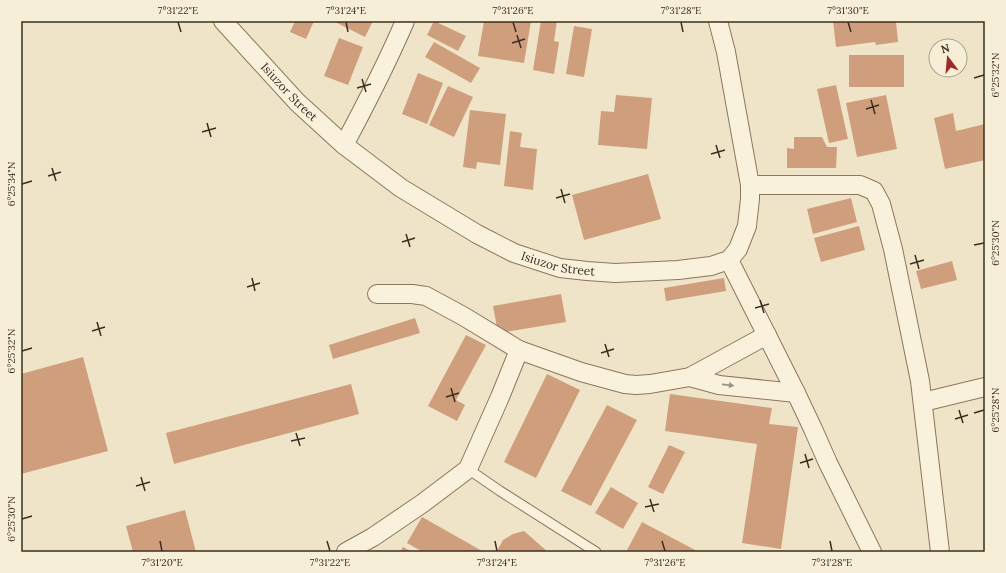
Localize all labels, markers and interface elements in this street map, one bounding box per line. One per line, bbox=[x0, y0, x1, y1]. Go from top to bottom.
text: 7°31'22"E bbox=[158, 4, 198, 17]
text: 7°31'24"E bbox=[326, 4, 366, 17]
text: 7°31'26"E bbox=[493, 4, 533, 17]
text: 7°31'28"E bbox=[661, 4, 701, 17]
text: 7°31'30"E bbox=[827, 4, 869, 17]
north arrow bbox=[928, 38, 968, 78]
text: N bbox=[939, 40, 952, 56]
text: 6°25'32"N bbox=[989, 52, 1002, 97]
street label: Isiuzor Street bbox=[258, 59, 321, 124]
text: 6°25'34"N bbox=[5, 161, 18, 206]
text: 6°25'30"N bbox=[989, 220, 1002, 266]
street label: Isiuzor Street bbox=[519, 248, 596, 279]
text: 6°25'32"N bbox=[5, 328, 18, 373]
one-way arrow bbox=[722, 382, 734, 389]
text: 6°25'28"N bbox=[989, 387, 1002, 432]
text: 6°25'30"N bbox=[5, 496, 18, 542]
text: 7°31'20"E bbox=[141, 556, 183, 569]
text: 7°31'22"E bbox=[310, 556, 350, 569]
text: 7°31'24"E bbox=[477, 556, 517, 569]
text: 7°31'26"E bbox=[645, 556, 685, 569]
text: 7°31'28"E bbox=[812, 556, 852, 569]

